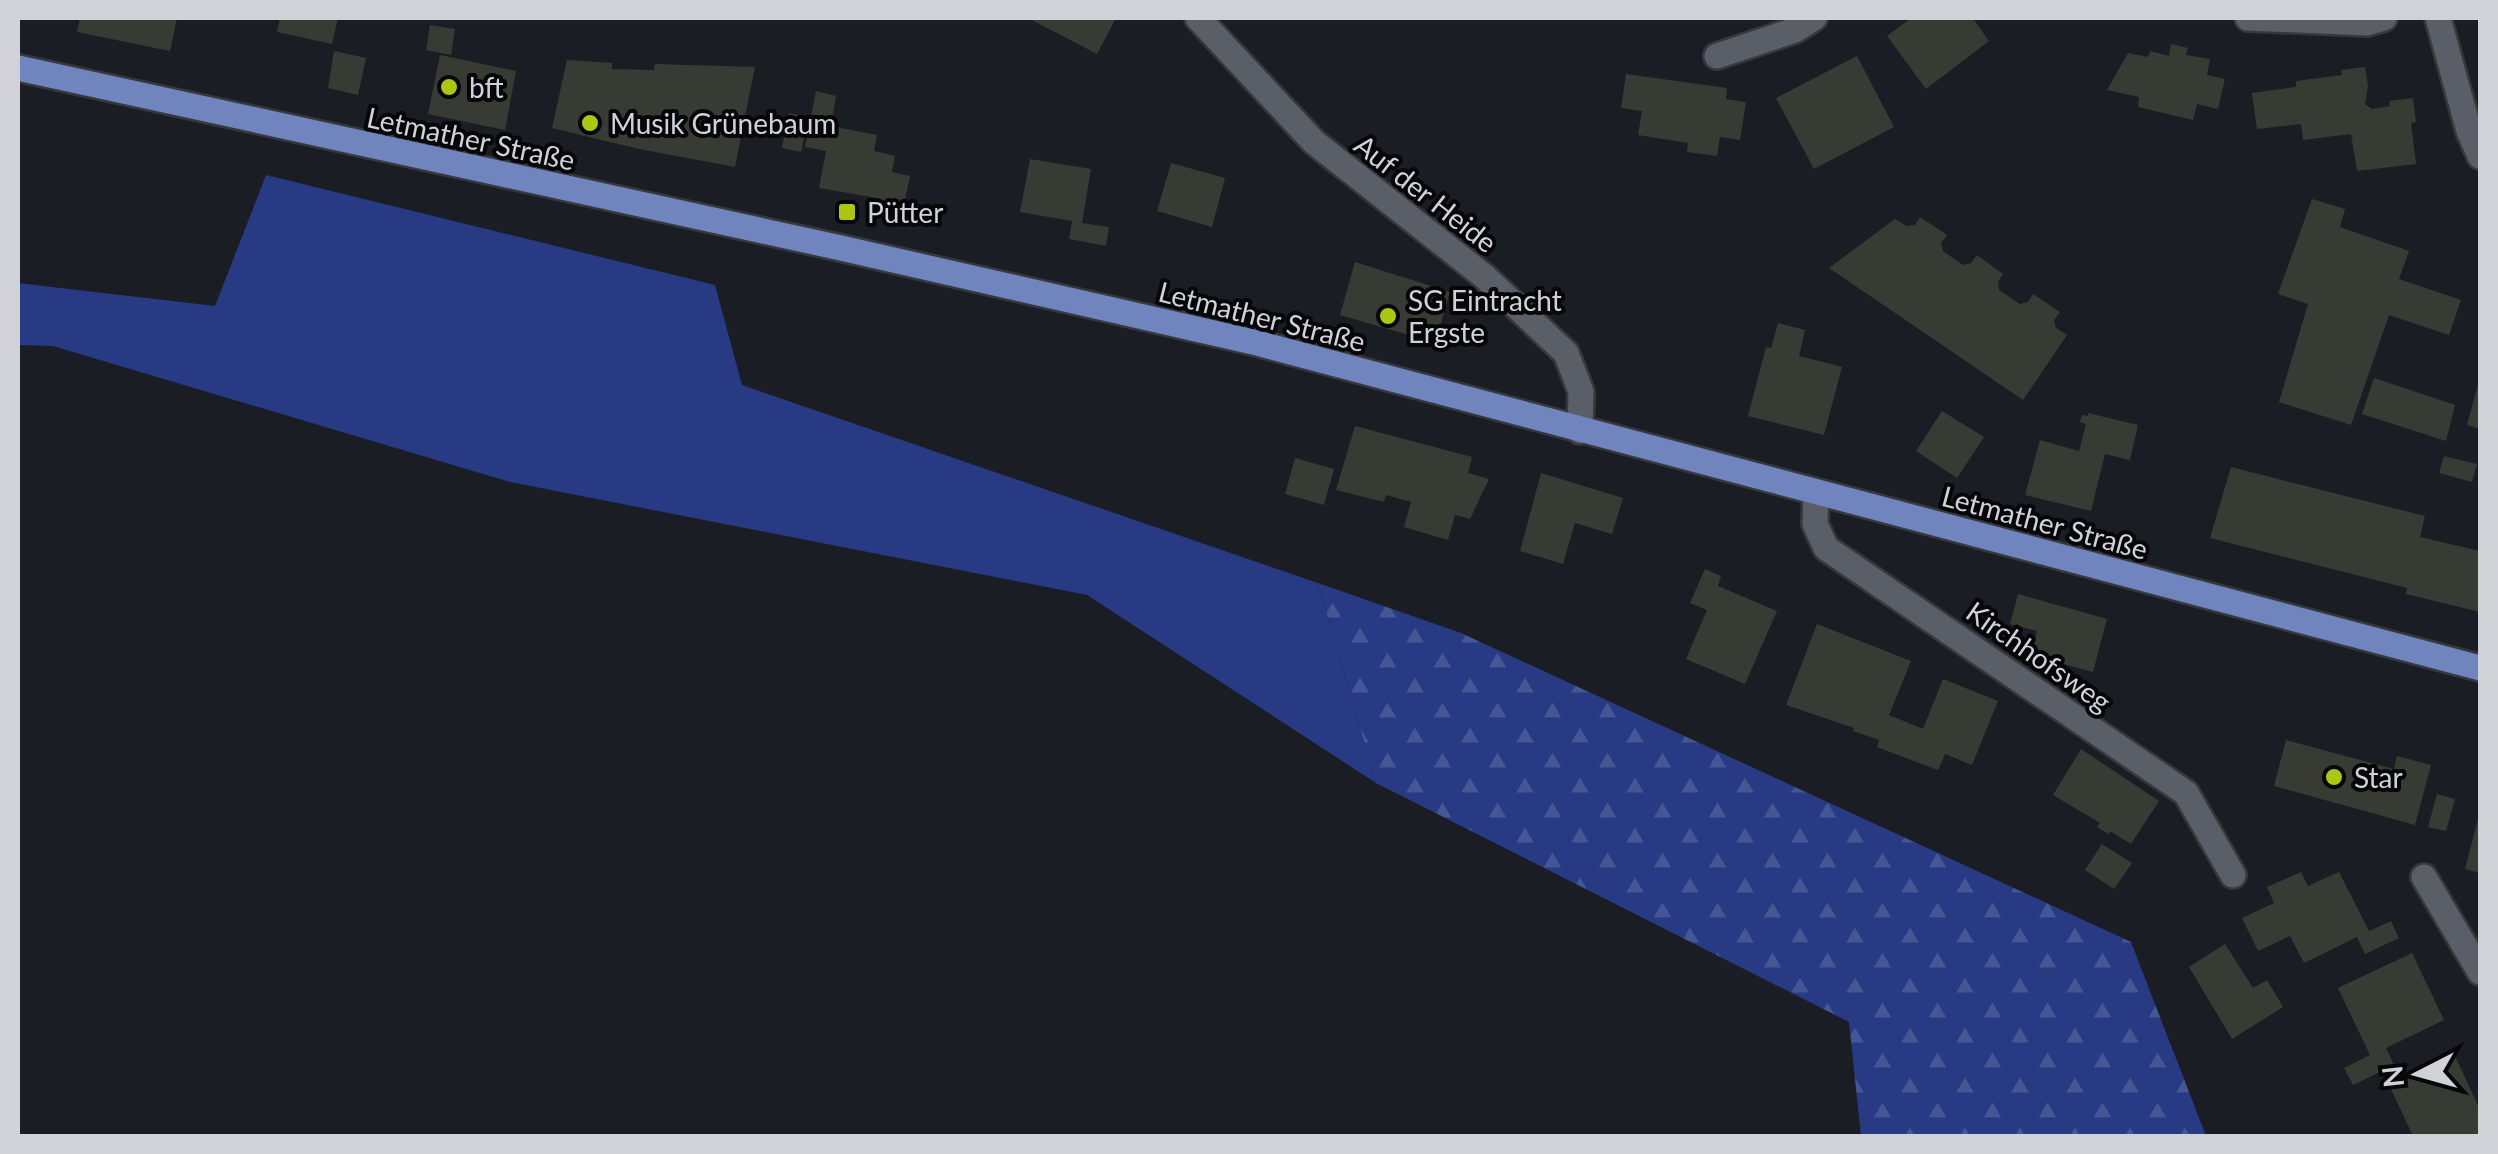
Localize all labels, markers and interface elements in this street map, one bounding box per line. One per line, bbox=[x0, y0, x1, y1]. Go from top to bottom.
place label: bft bbox=[469, 70, 504, 104]
marker: bft bbox=[438, 76, 460, 98]
street label: Letmather Straße bbox=[364, 99, 578, 177]
place label: Musik Grünebaum bbox=[610, 106, 836, 140]
marker: Musik Grünebaum bbox=[579, 112, 601, 134]
street label: Auf der Heide bbox=[1348, 127, 1504, 259]
place label: Pütter bbox=[867, 195, 943, 229]
marker: Pütter bbox=[836, 201, 858, 223]
street label: Letmather Straße bbox=[1155, 274, 1369, 358]
place label: SG Eintracht Ergste bbox=[1408, 283, 1562, 349]
marker: SG Eintracht Ergste bbox=[1377, 305, 1399, 327]
street label: Letmather Straße bbox=[1938, 478, 2152, 566]
street label: Kirchhofsweg bbox=[1960, 594, 2118, 718]
place label: Star bbox=[2354, 760, 2403, 794]
marker: Star bbox=[2323, 766, 2345, 788]
north arrow bbox=[2368, 1024, 2468, 1124]
text: N bbox=[2374, 1064, 2410, 1089]

